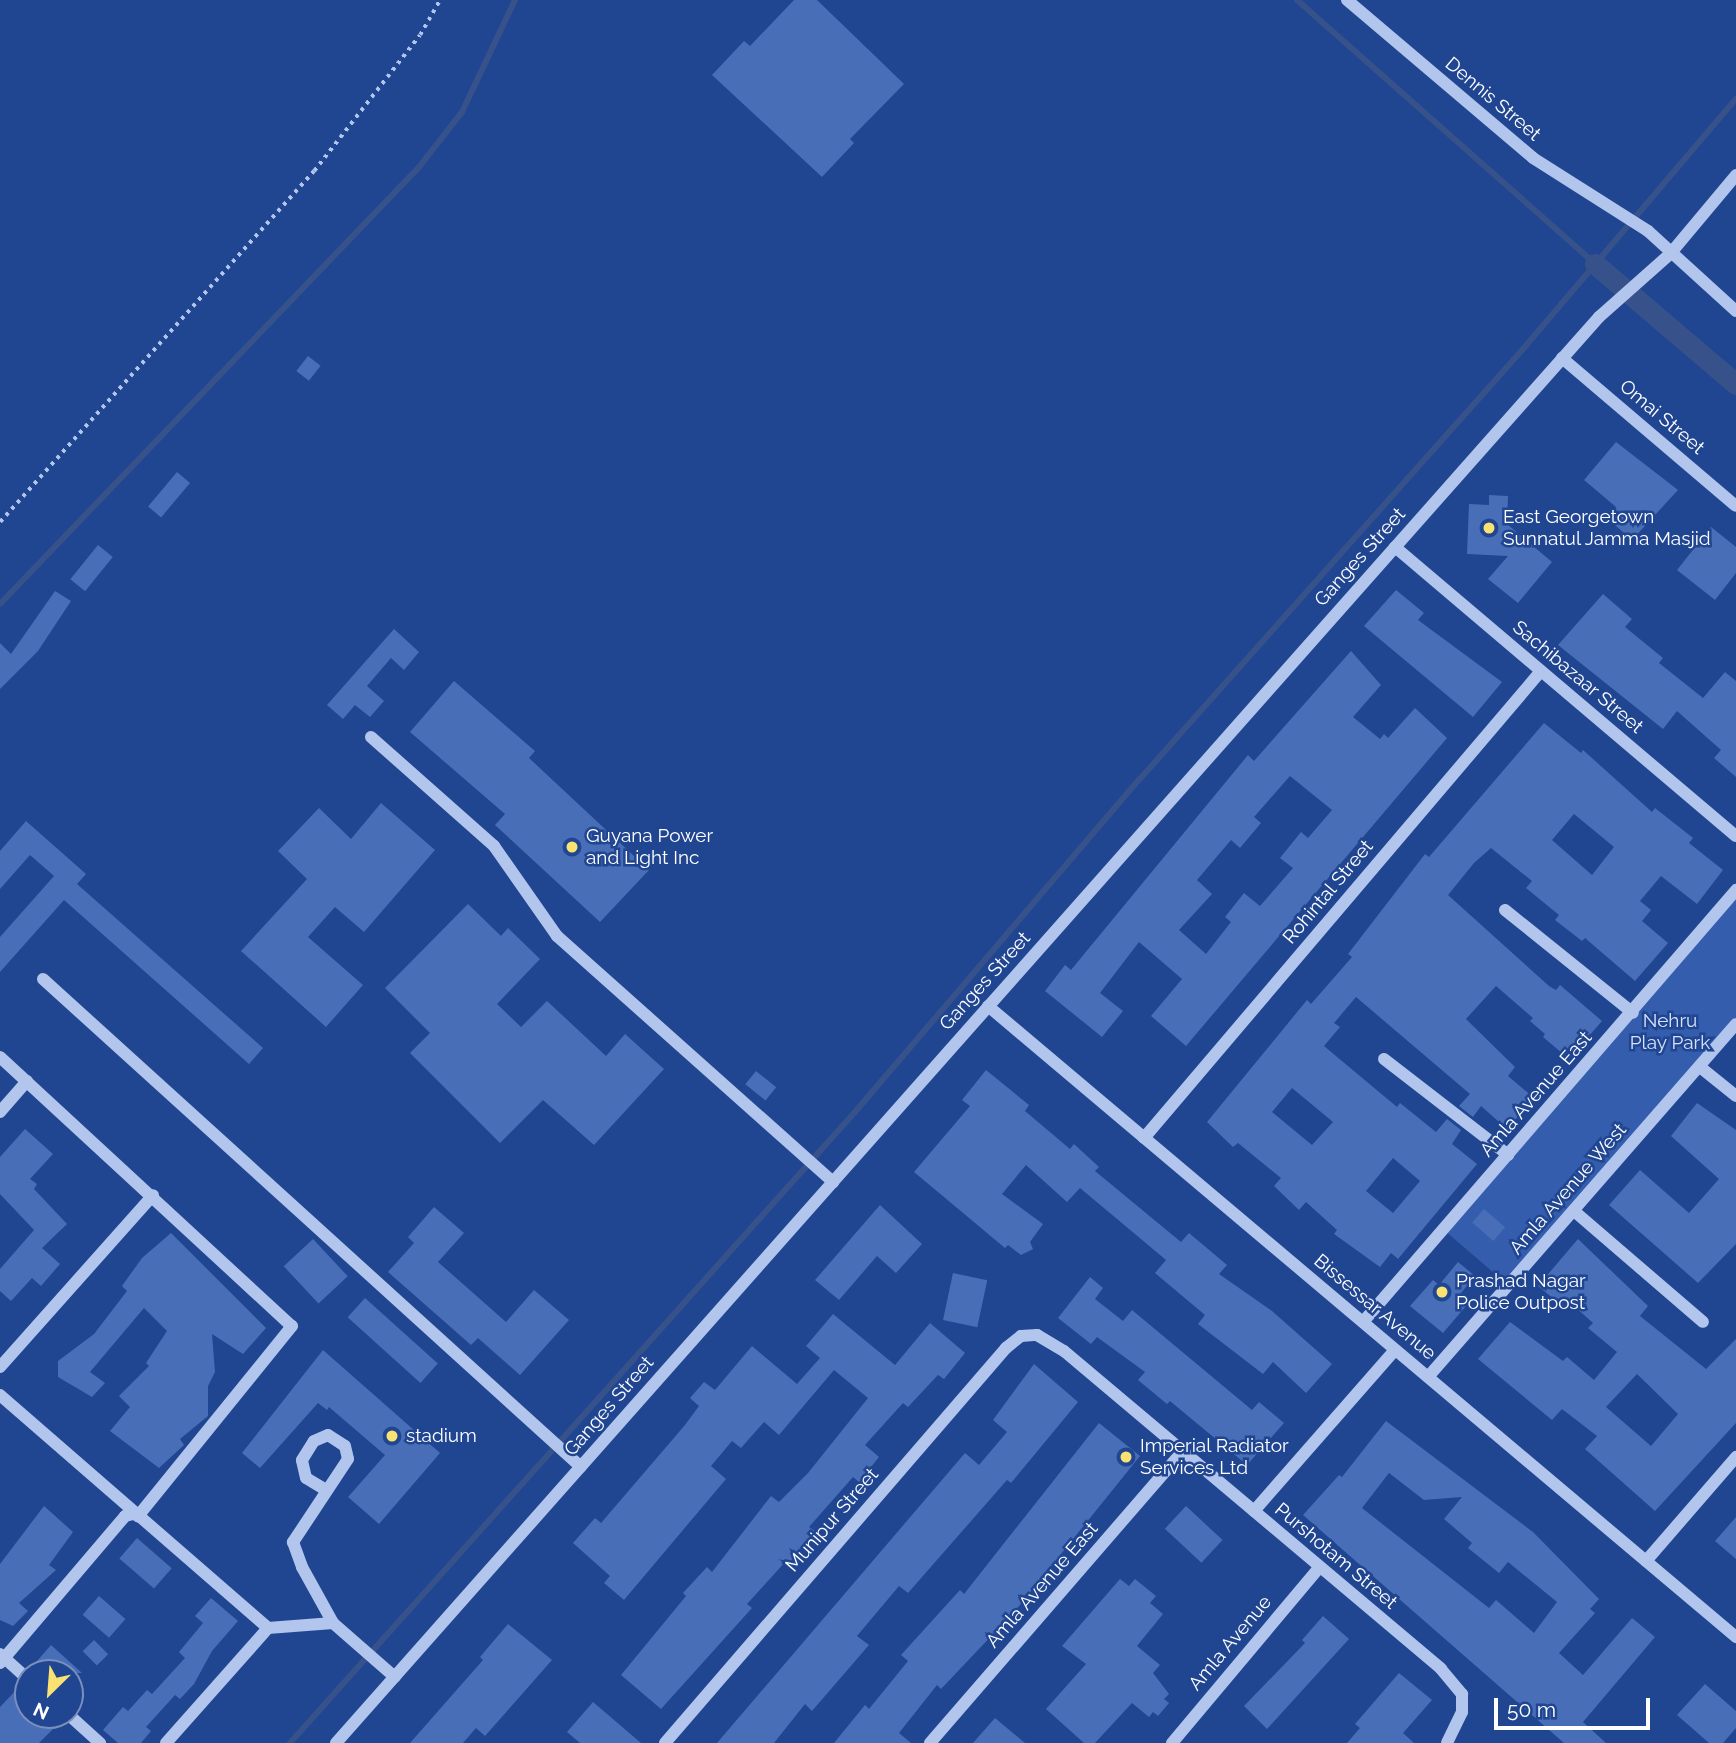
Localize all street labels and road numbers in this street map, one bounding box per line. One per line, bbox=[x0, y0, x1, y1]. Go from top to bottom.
street label: Dennis Street bbox=[1441, 52, 1545, 146]
street label: Omai Street bbox=[1615, 375, 1709, 459]
street label: Ganges Street bbox=[1310, 503, 1410, 611]
street label: Sachibazaar Street bbox=[1508, 616, 1648, 738]
street label: Rohintal Street bbox=[1278, 835, 1378, 949]
street label: Ganges Street bbox=[935, 927, 1035, 1035]
street label: Amla Avenue East bbox=[1475, 1026, 1597, 1162]
street label: Amla Avenue West bbox=[1504, 1118, 1632, 1260]
street label: Bissessar Avenue bbox=[1309, 1249, 1441, 1365]
street label: Ganges Street bbox=[560, 1351, 658, 1461]
street label: Munipur Street bbox=[781, 1463, 883, 1577]
street label: Purshotam Street bbox=[1270, 1498, 1402, 1614]
street label: Amla Avenue East bbox=[981, 1517, 1103, 1653]
street label: Amla Avenue bbox=[1184, 1591, 1276, 1695]

